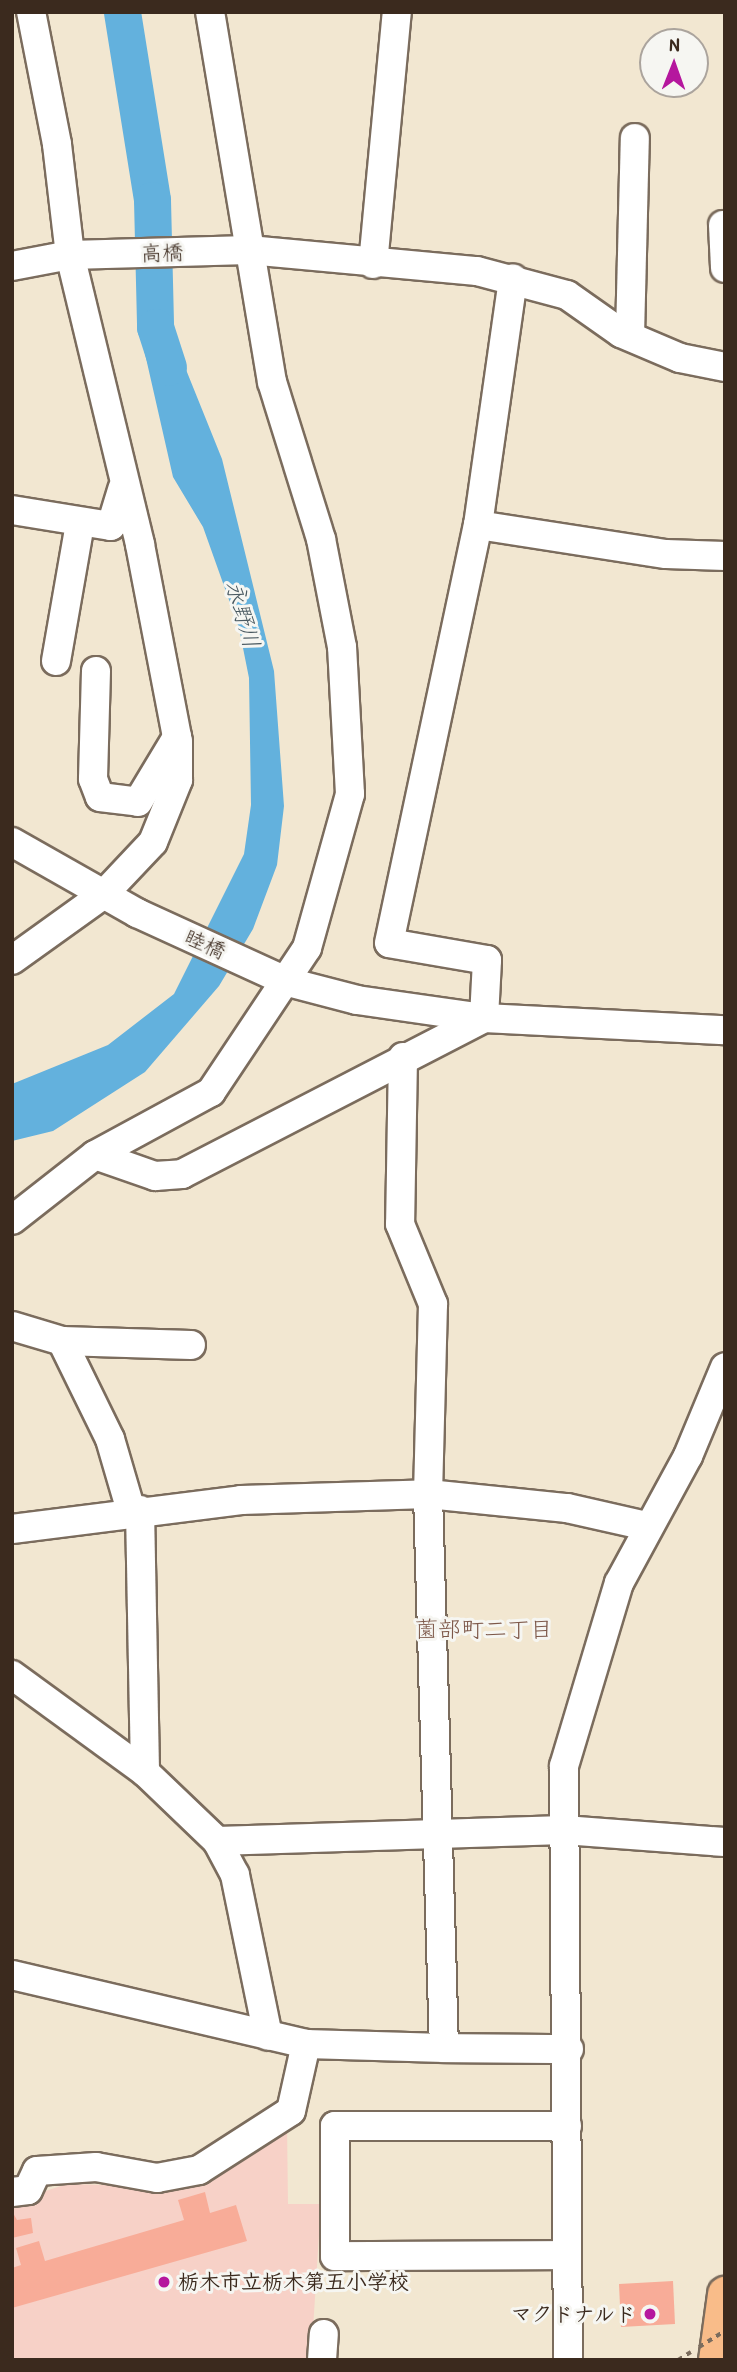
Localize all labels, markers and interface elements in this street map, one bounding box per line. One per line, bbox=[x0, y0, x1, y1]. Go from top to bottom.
north arrow bbox=[639, 28, 709, 98]
text: N bbox=[669, 31, 680, 57]
street label: 高橋 bbox=[141, 240, 183, 266]
water label: 永野川 bbox=[220, 577, 266, 651]
street label: 睦橋 bbox=[181, 924, 229, 964]
district label: 薗部町二丁目 bbox=[415, 1615, 553, 1643]
place label: 栃木市立栃木第五小学校 bbox=[178, 2269, 409, 2295]
marker: 栃木市立栃木第五小学校 bbox=[156, 2274, 172, 2290]
place label: マクドナルド bbox=[510, 2301, 636, 2327]
marker: マクドナルド bbox=[642, 2306, 658, 2322]

